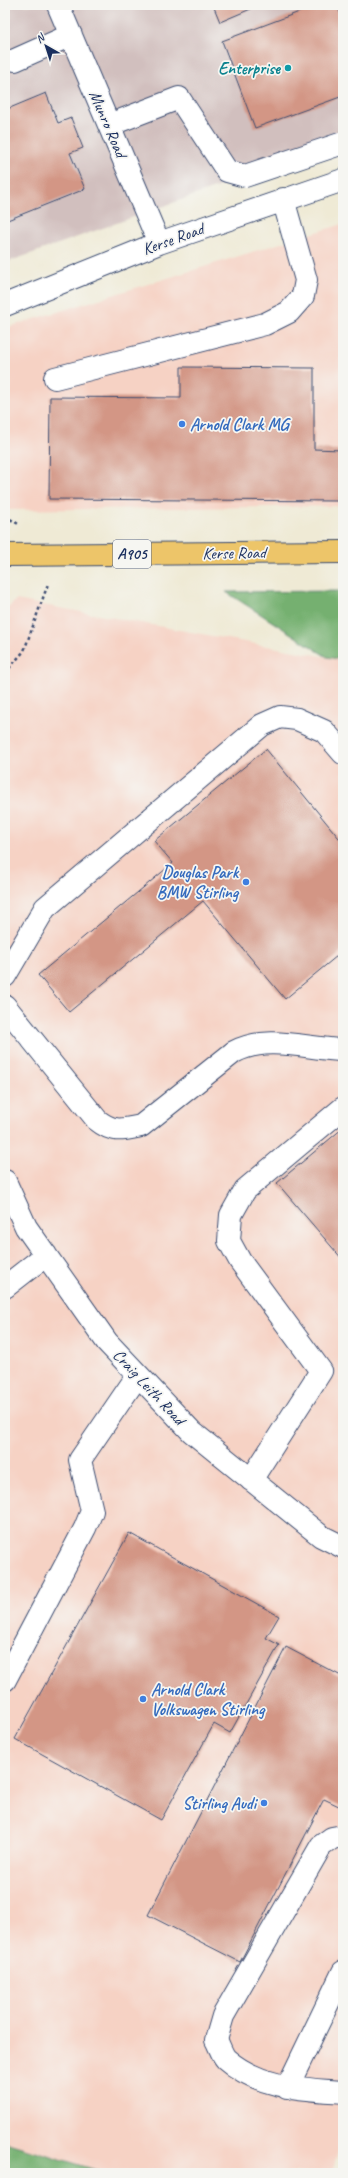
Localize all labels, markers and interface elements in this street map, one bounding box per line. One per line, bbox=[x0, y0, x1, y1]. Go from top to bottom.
north arrow bbox=[26, 26, 66, 66]
text: N bbox=[33, 29, 48, 46]
place label: Enterprise bbox=[218, 58, 281, 79]
marker: Enterprise bbox=[283, 63, 293, 73]
street label: Munro Road bbox=[84, 87, 132, 163]
street label: Kerse Road bbox=[140, 217, 209, 260]
place label: Arnold Clark MG bbox=[190, 414, 292, 435]
marker: Arnold Clark MG bbox=[177, 419, 187, 429]
road number: A905 bbox=[113, 540, 151, 568]
street label: Kerse Road bbox=[202, 542, 268, 564]
place label: Douglas Park BMW Stirling bbox=[157, 862, 240, 903]
marker: Douglas Park BMW Stirling bbox=[241, 877, 251, 887]
street label: Craig Leith Road bbox=[108, 1345, 192, 1432]
place label: Arnold Clark Volkswagen Stirling bbox=[151, 1679, 266, 1720]
marker: Arnold Clark Volkswagen Stirling bbox=[138, 1694, 148, 1704]
place label: Stirling Audi bbox=[182, 1793, 259, 1814]
marker: Stirling Audi bbox=[259, 1798, 269, 1808]

